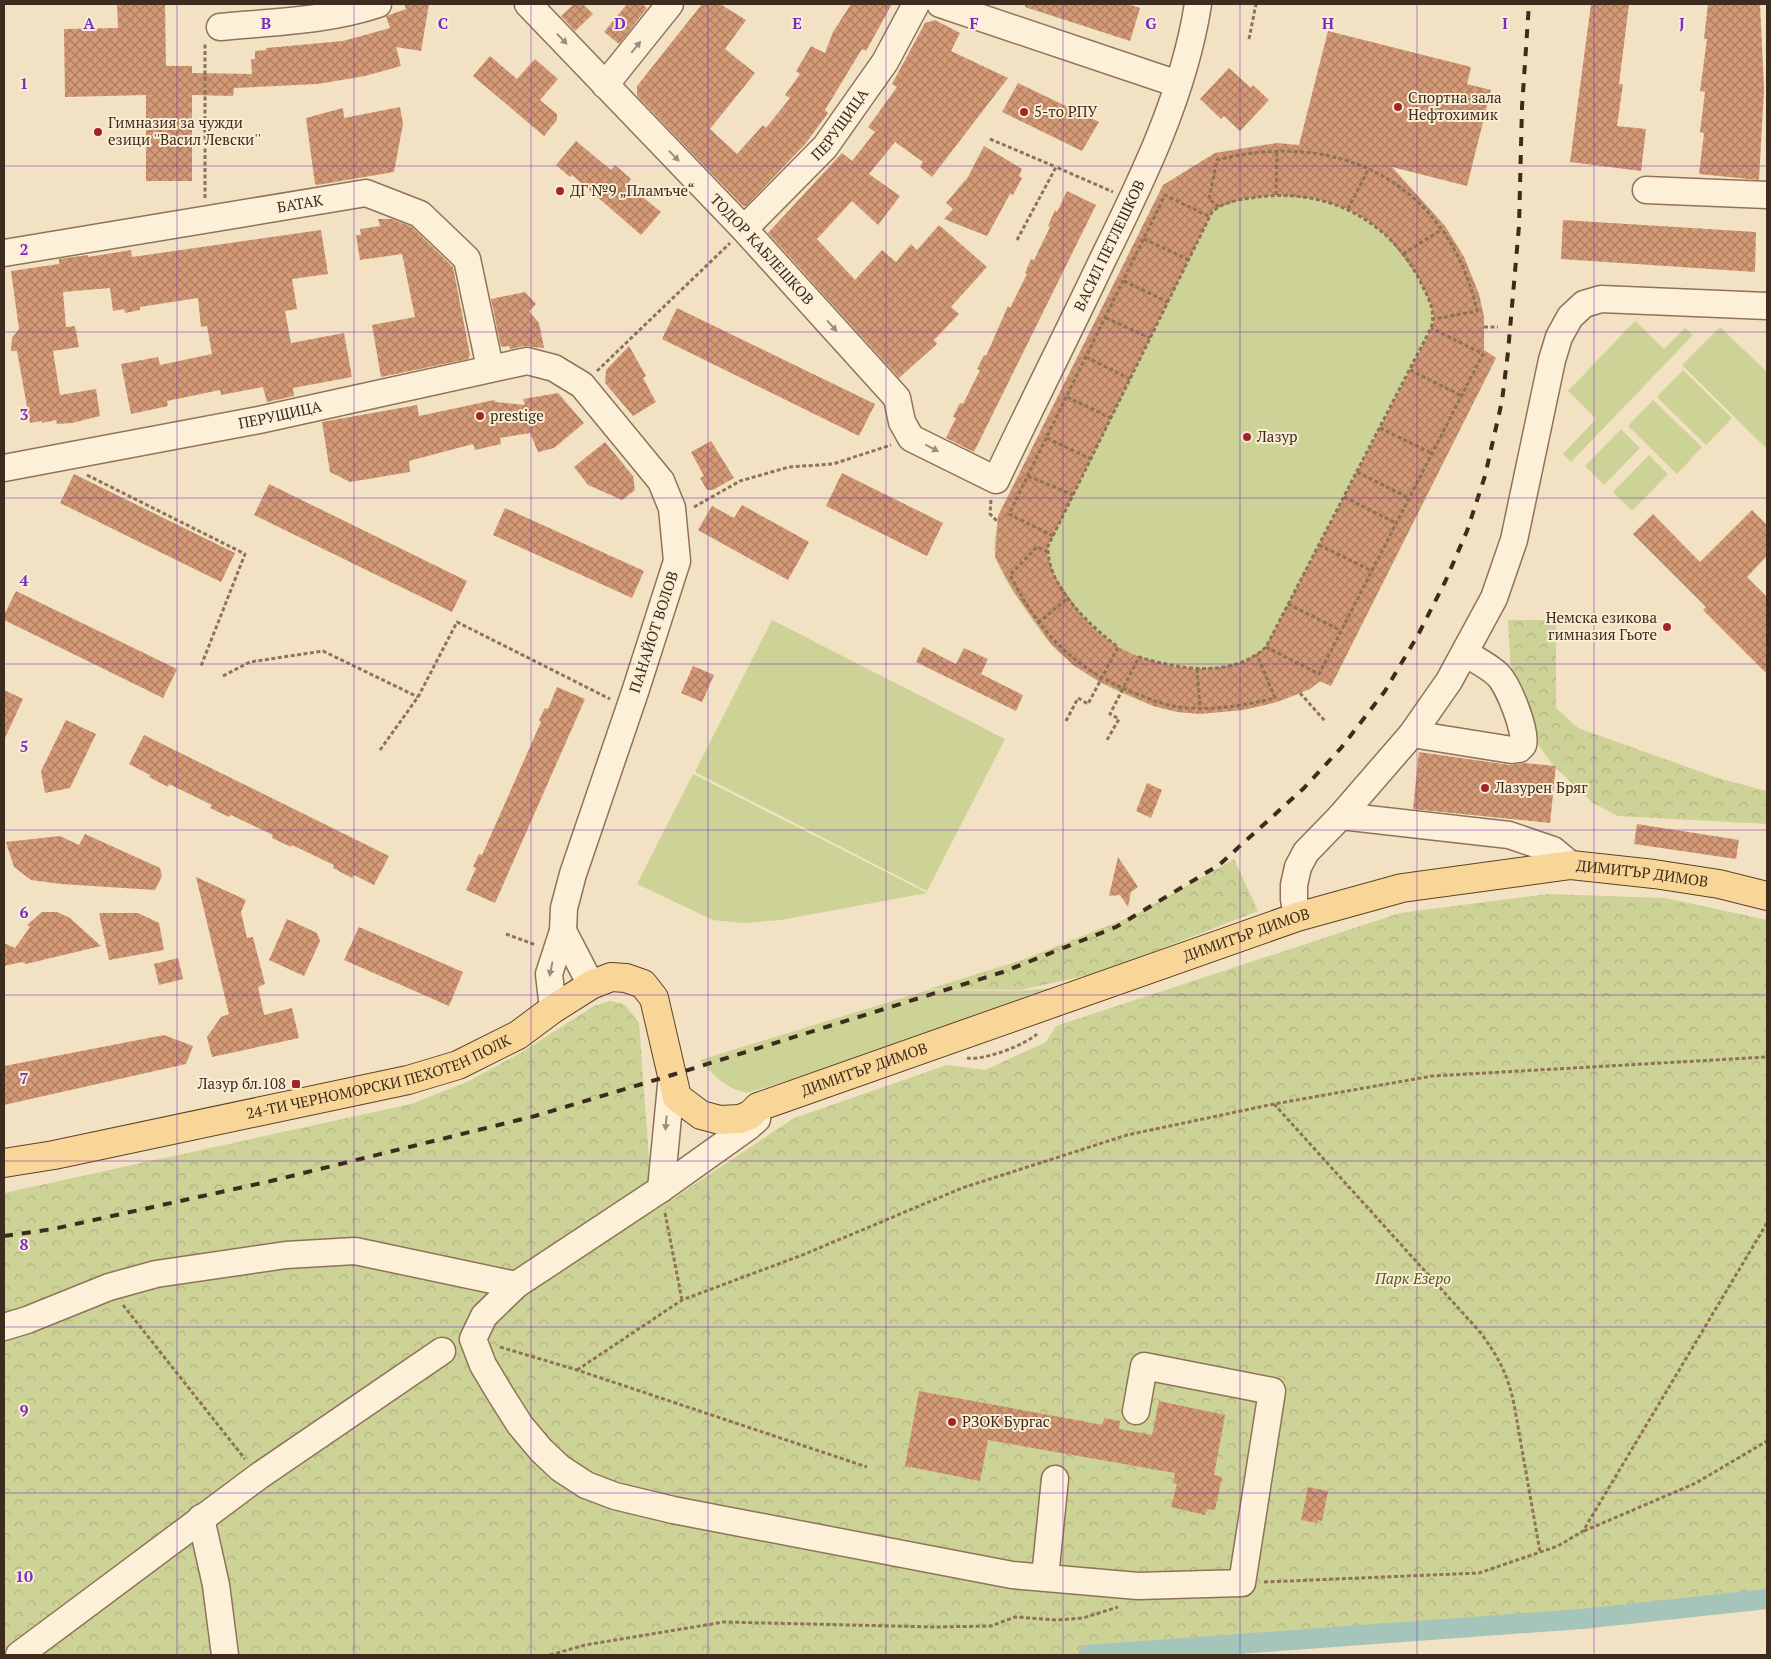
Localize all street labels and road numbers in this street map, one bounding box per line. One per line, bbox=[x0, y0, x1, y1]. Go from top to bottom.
street label: ПЕРУЩИЦА bbox=[806, 84, 873, 164]
street label: ВАСИЛ ПЕТЛЕШКОВ bbox=[1069, 176, 1149, 314]
street label: БАТАК bbox=[275, 189, 324, 217]
street label: ТОДОР КАБЛЕШКОВ bbox=[706, 189, 819, 309]
street label: ПЕРУЩИЦА bbox=[237, 395, 324, 433]
street label: ПАНАЙОТ ВОЛОВ bbox=[624, 568, 682, 695]
street label: ДИМИТЪР ДИМОВ bbox=[1575, 855, 1710, 891]
street label: ДИМИТЪР ДИМОВ bbox=[1180, 903, 1312, 965]
street label: 24-ТИ ЧЕРНОМОРСКИ ПЕХОТЕН ПОЛК bbox=[244, 1029, 514, 1123]
street label: ДИМИТЪР ДИМОВ bbox=[798, 1037, 930, 1100]

